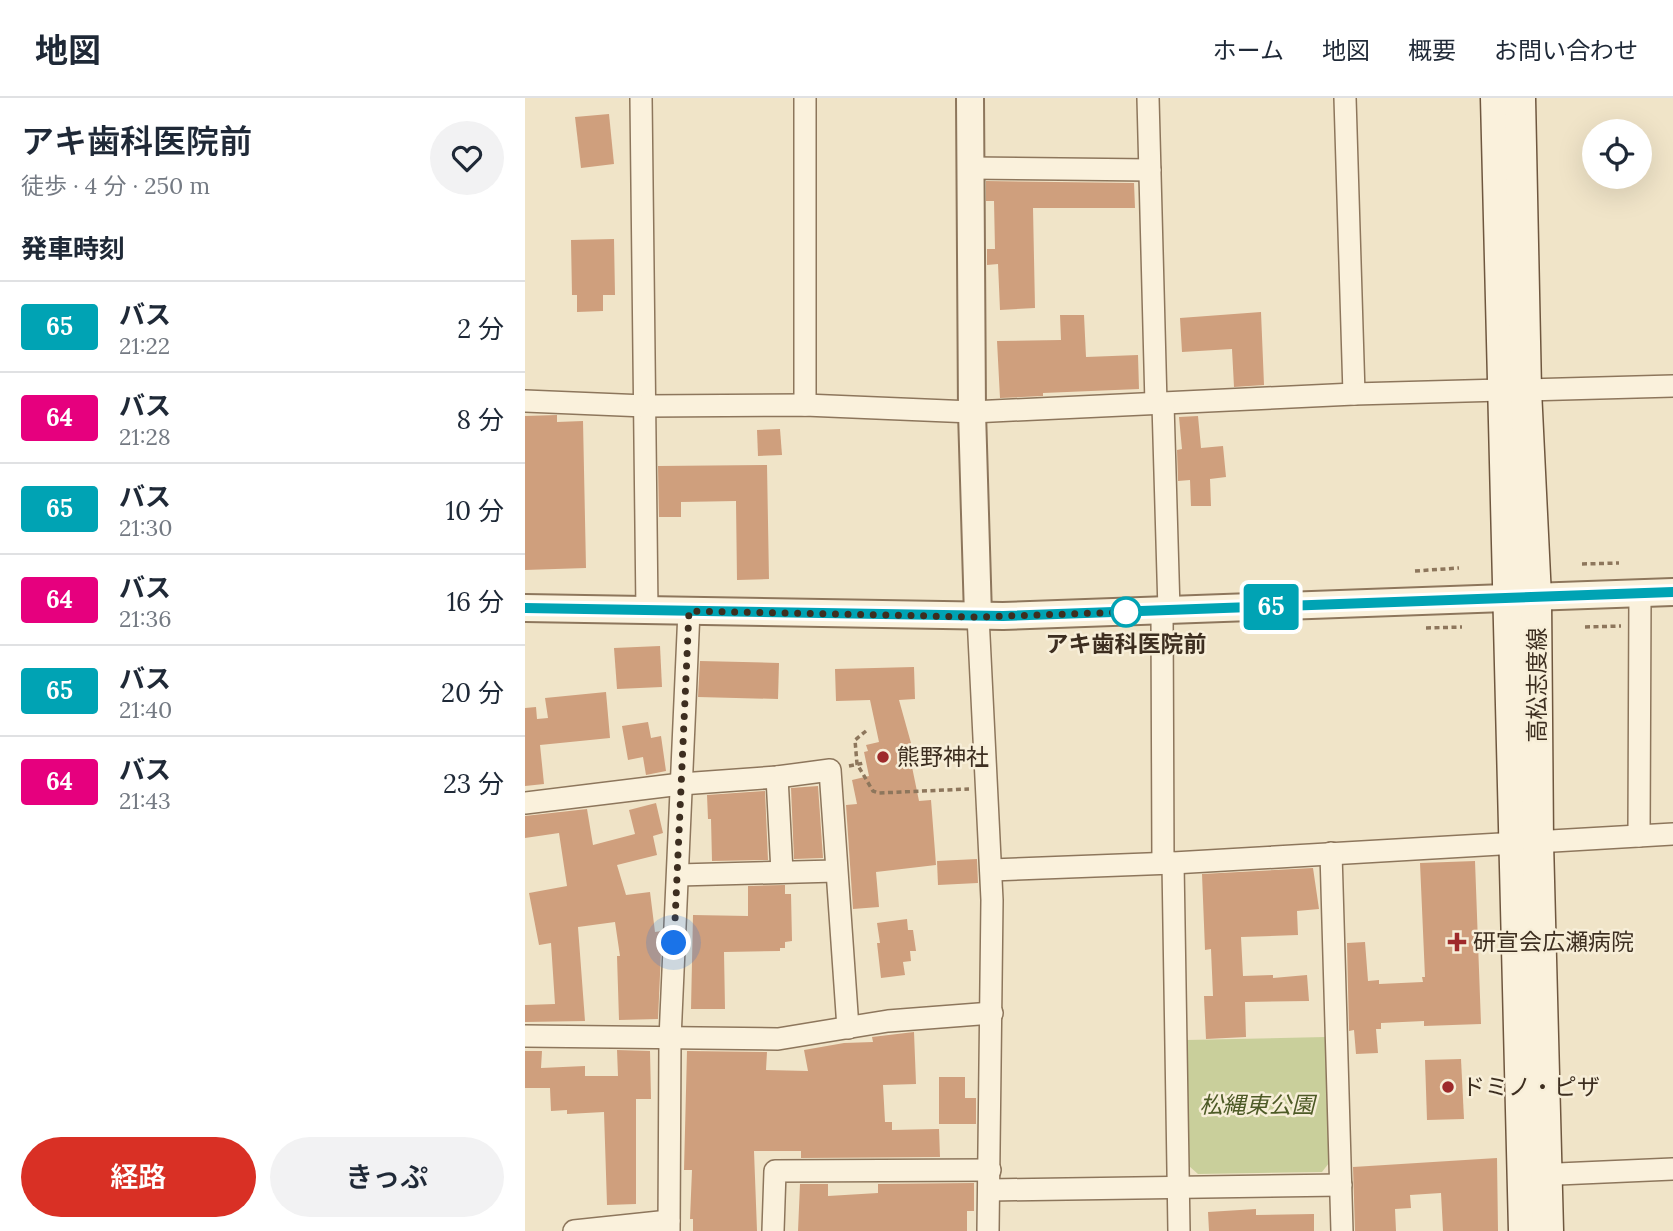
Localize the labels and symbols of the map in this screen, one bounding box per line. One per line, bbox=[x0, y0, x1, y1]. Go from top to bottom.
line badge: 65 bbox=[1239, 584, 1303, 630]
marker: アキ歯科医院前 bbox=[1111, 597, 1141, 627]
street label: 高松志度線 bbox=[1522, 628, 1551, 743]
place label: アキ歯科医院前 bbox=[1046, 629, 1207, 658]
place label: 熊野神社 bbox=[897, 742, 989, 771]
marker: 熊野神社 bbox=[875, 749, 891, 765]
your location bbox=[656, 925, 691, 960]
place label: 研宣会広瀬病院 bbox=[1473, 927, 1634, 956]
marker: 研宣会広瀬病院 bbox=[1447, 932, 1467, 952]
place label: ドミノ・ピザ bbox=[1462, 1072, 1600, 1101]
marker: ドミノ・ピザ bbox=[1440, 1079, 1456, 1095]
park label: 松縄東公園 bbox=[1200, 1090, 1318, 1119]

